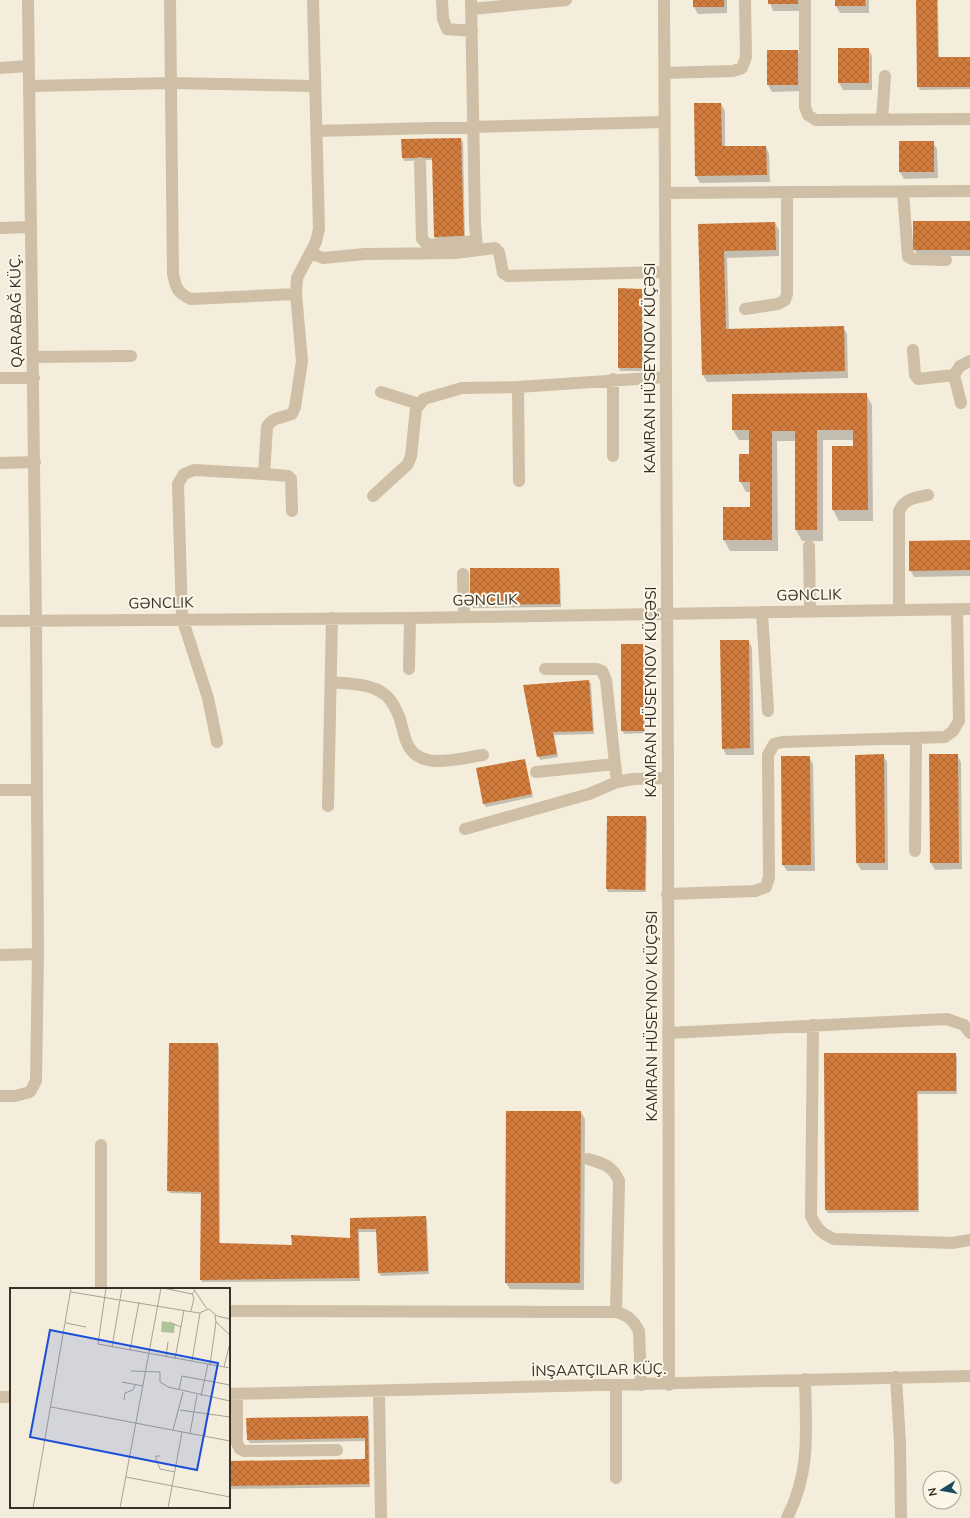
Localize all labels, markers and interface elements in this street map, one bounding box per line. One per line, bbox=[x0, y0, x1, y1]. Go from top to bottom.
street label: QARABAĞ KÜÇ. bbox=[5, 254, 26, 368]
street label: KAMRAN HÜSEYNOV KÜÇƏSI bbox=[640, 263, 659, 473]
street label: GƏNCLIK bbox=[776, 584, 842, 605]
street label: KAMRAN HÜSEYNOV KÜÇƏSI bbox=[641, 587, 660, 797]
street label: GƏNCLIK bbox=[452, 589, 518, 610]
street label: GƏNCLIK bbox=[128, 592, 194, 613]
street label: KAMRAN HÜSEYNOV KÜÇƏSI bbox=[642, 911, 661, 1121]
inset map bbox=[10, 1288, 230, 1508]
street label: İNŞAATÇILAR KÜÇ. bbox=[531, 1359, 667, 1380]
north arrow bbox=[922, 1470, 962, 1510]
text: N bbox=[925, 1486, 940, 1497]

